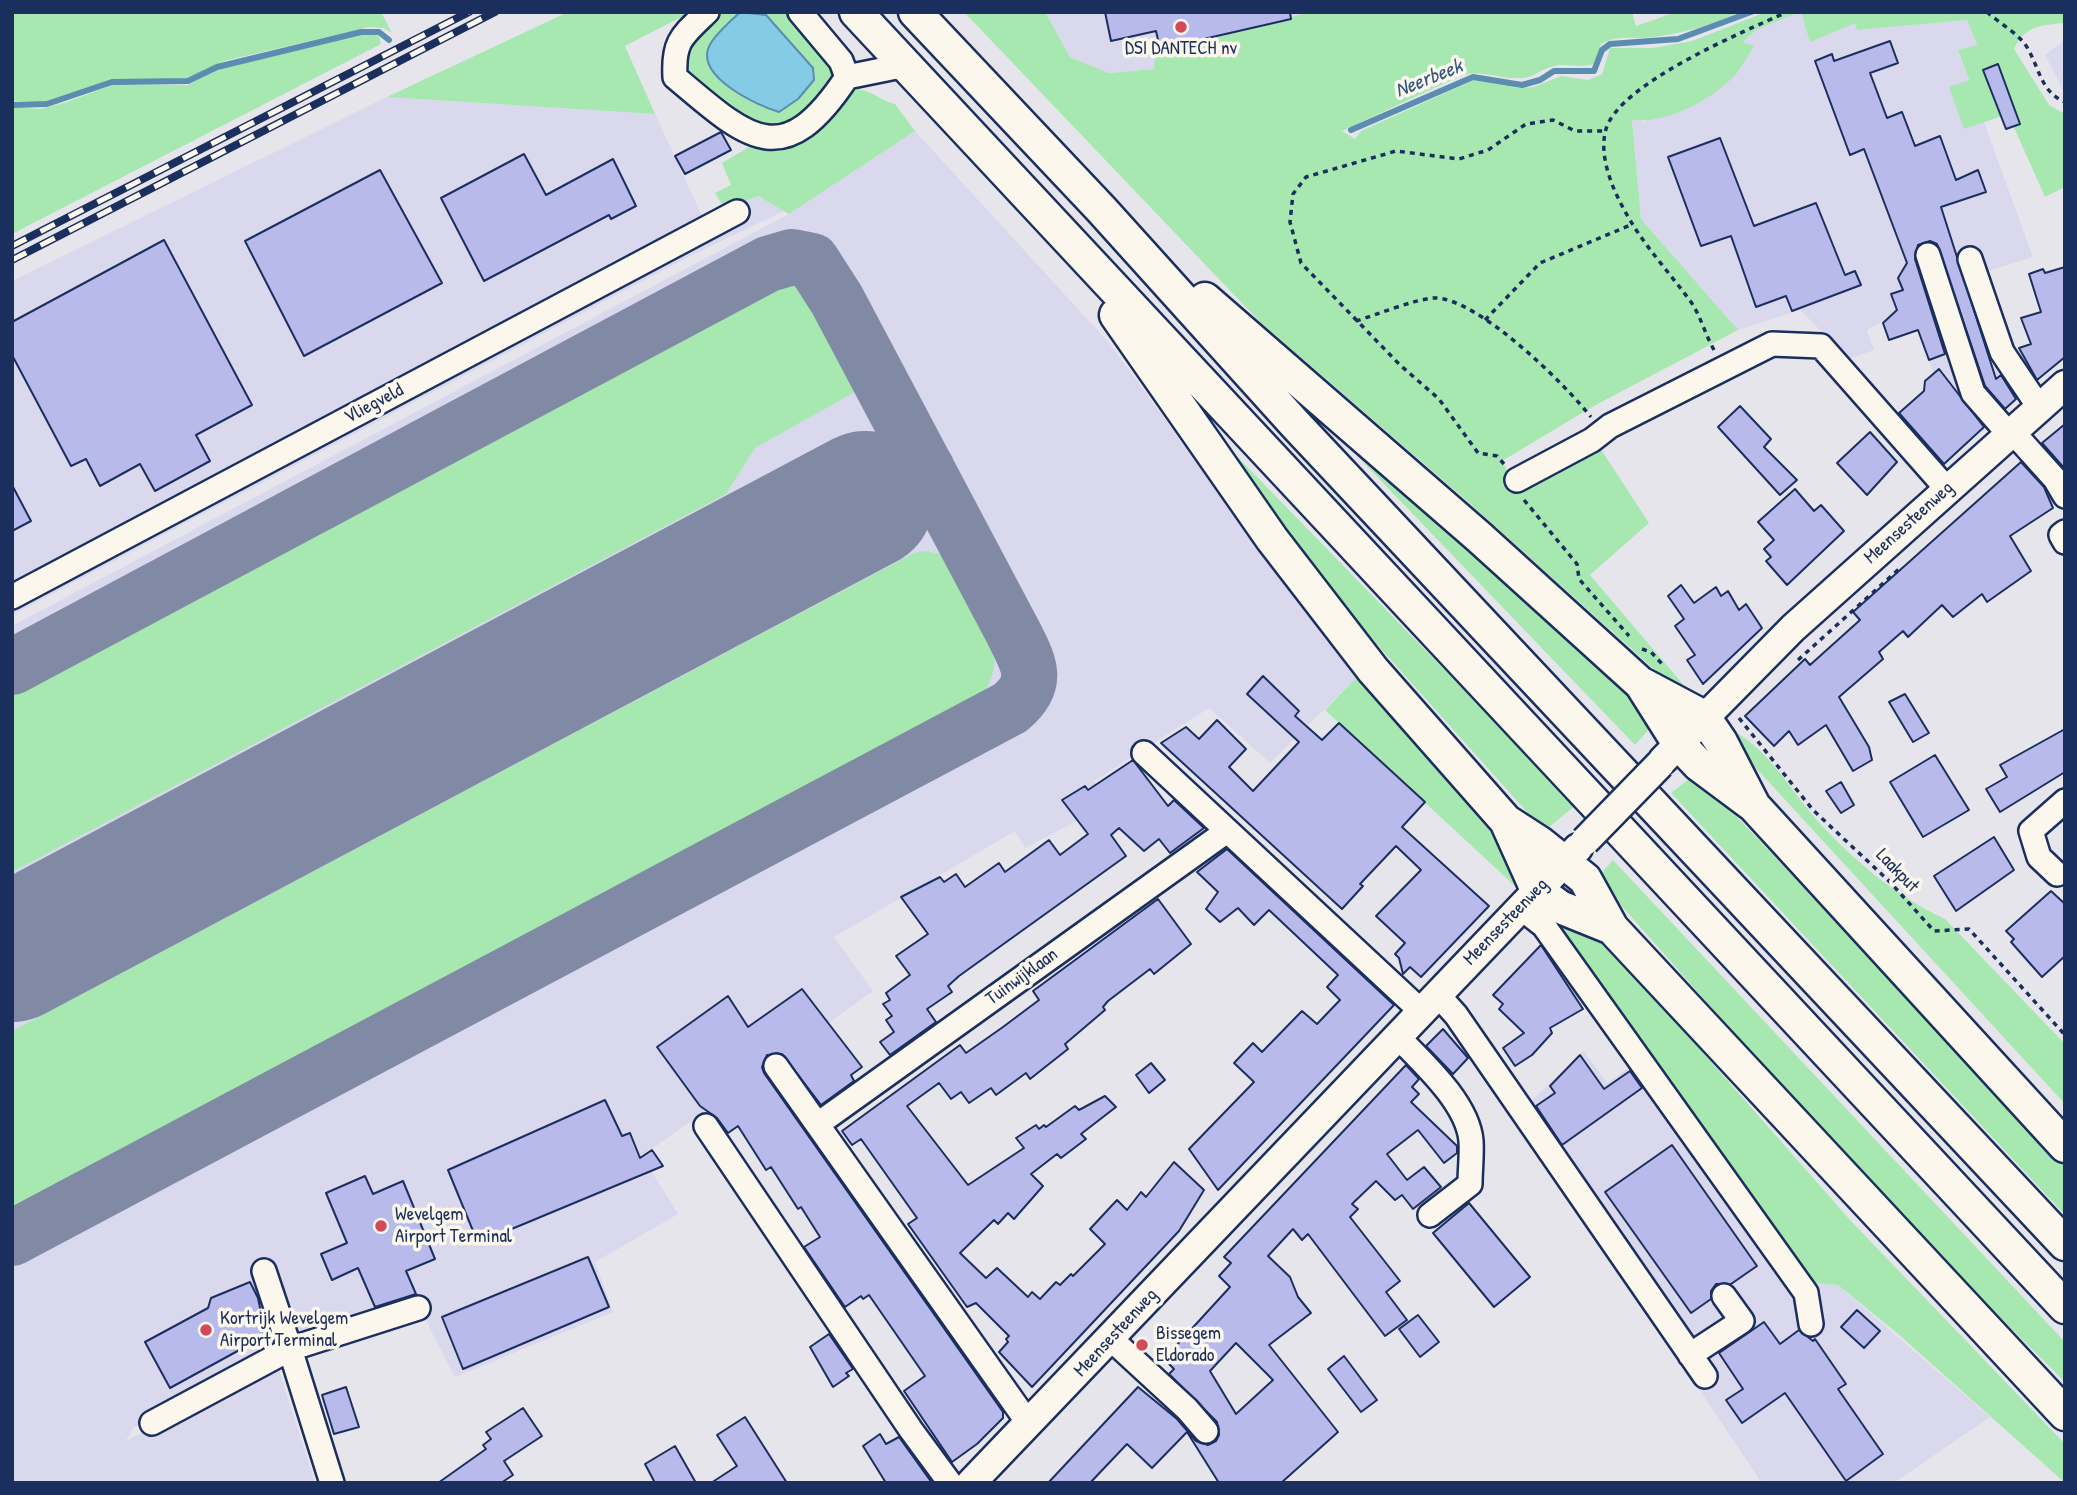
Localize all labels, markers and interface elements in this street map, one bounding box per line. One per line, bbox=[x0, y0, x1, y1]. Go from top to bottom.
marker: DSI DANTECH nv bbox=[1173, 19, 1189, 35]
place label: DSI DANTECH nv bbox=[1125, 38, 1237, 60]
water label: Neerbeek bbox=[1392, 54, 1466, 104]
street label: Vliegveld bbox=[341, 379, 407, 429]
street label: Meensesteenweg bbox=[1860, 477, 1958, 569]
street label: Laakput bbox=[1871, 844, 1923, 898]
street label: Meensesteenweg bbox=[1459, 874, 1553, 970]
street label: Tuinwijklaan bbox=[982, 943, 1062, 1011]
place label: Wevelgem Airport Terminal bbox=[395, 1204, 512, 1248]
marker: Wevelgem Airport Terminal bbox=[373, 1218, 389, 1234]
street label: Meensesteenweg bbox=[1069, 1284, 1163, 1382]
place label: Kortrijk Wevelgem Airport Terminal bbox=[220, 1308, 348, 1352]
marker: Kortrijk Wevelgem Airport Terminal bbox=[198, 1322, 214, 1338]
place label: Bissegem Eldorado bbox=[1156, 1323, 1221, 1367]
marker: Bissegem Eldorado bbox=[1134, 1337, 1150, 1353]

